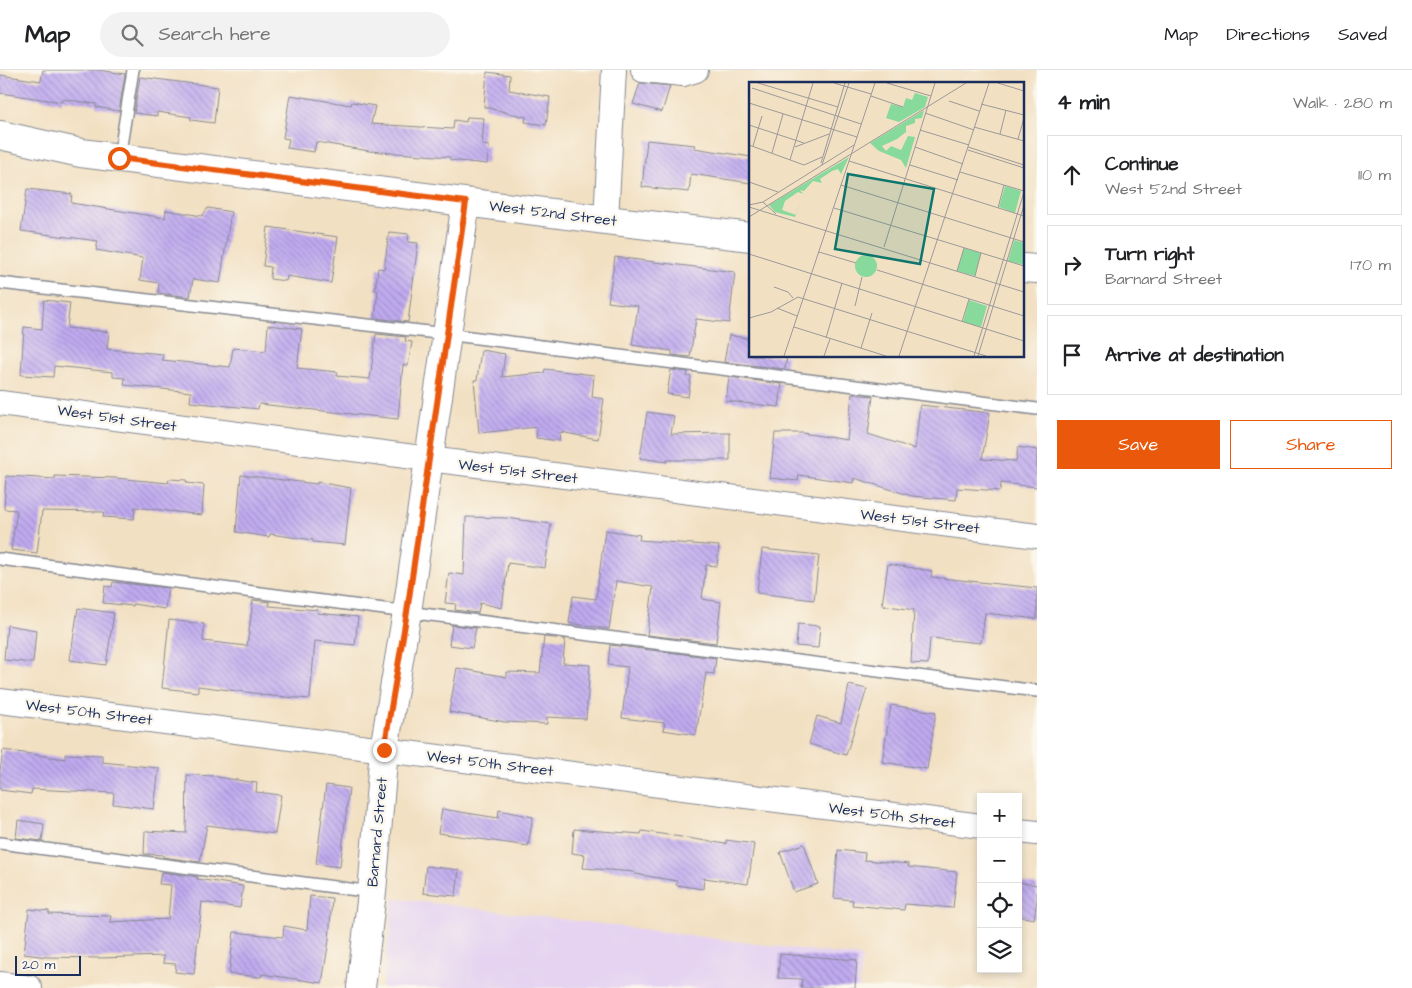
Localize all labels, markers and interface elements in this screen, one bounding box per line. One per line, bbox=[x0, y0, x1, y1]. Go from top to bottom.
search box bbox=[100, 12, 450, 57]
text: Map bbox=[25, 18, 70, 52]
icon: search bbox=[118, 21, 146, 49]
text: Search here bbox=[158, 21, 271, 48]
text: Map bbox=[1164, 22, 1198, 47]
text: Directions bbox=[1226, 22, 1310, 47]
text: Saved bbox=[1338, 22, 1387, 47]
inset map bbox=[749, 82, 1024, 358]
text: 4 min bbox=[1057, 88, 1110, 117]
text: Walk · 280 m bbox=[1293, 92, 1392, 114]
route start bbox=[108, 147, 131, 170]
text: Continue bbox=[1105, 151, 1179, 178]
icon: ahead bbox=[1058, 161, 1086, 189]
text: 110 m bbox=[1358, 164, 1391, 186]
text: West 52nd Street bbox=[1105, 178, 1242, 200]
street label: West 52nd Street bbox=[488, 195, 618, 232]
text: Turn right bbox=[1105, 241, 1194, 268]
icon: right bbox=[1058, 251, 1086, 279]
text: 170 m bbox=[1350, 254, 1391, 276]
text: Barnard Street bbox=[1105, 268, 1222, 290]
icon: arrive bbox=[1058, 341, 1086, 369]
text: Arrive at destination bbox=[1105, 342, 1284, 369]
street label: West 51st Street bbox=[56, 400, 178, 437]
button: Save bbox=[1057, 420, 1220, 469]
button: Share bbox=[1230, 420, 1392, 469]
street label: West 51st Street bbox=[457, 454, 579, 489]
street label: West 51st Street bbox=[859, 504, 981, 539]
street label: West 50th Street bbox=[24, 694, 154, 731]
route end bbox=[373, 739, 396, 762]
street label: West 50th Street bbox=[425, 745, 555, 782]
street label: Barnard Street bbox=[362, 776, 393, 888]
map controls bbox=[977, 793, 1022, 973]
button: + bbox=[977, 793, 1022, 838]
street label: West 50th Street bbox=[827, 797, 957, 834]
button: − bbox=[977, 838, 1022, 883]
button: locate bbox=[977, 883, 1022, 928]
button: layers bbox=[977, 928, 1022, 973]
scale bar bbox=[15, 953, 81, 976]
text: 20 m bbox=[22, 955, 55, 975]

